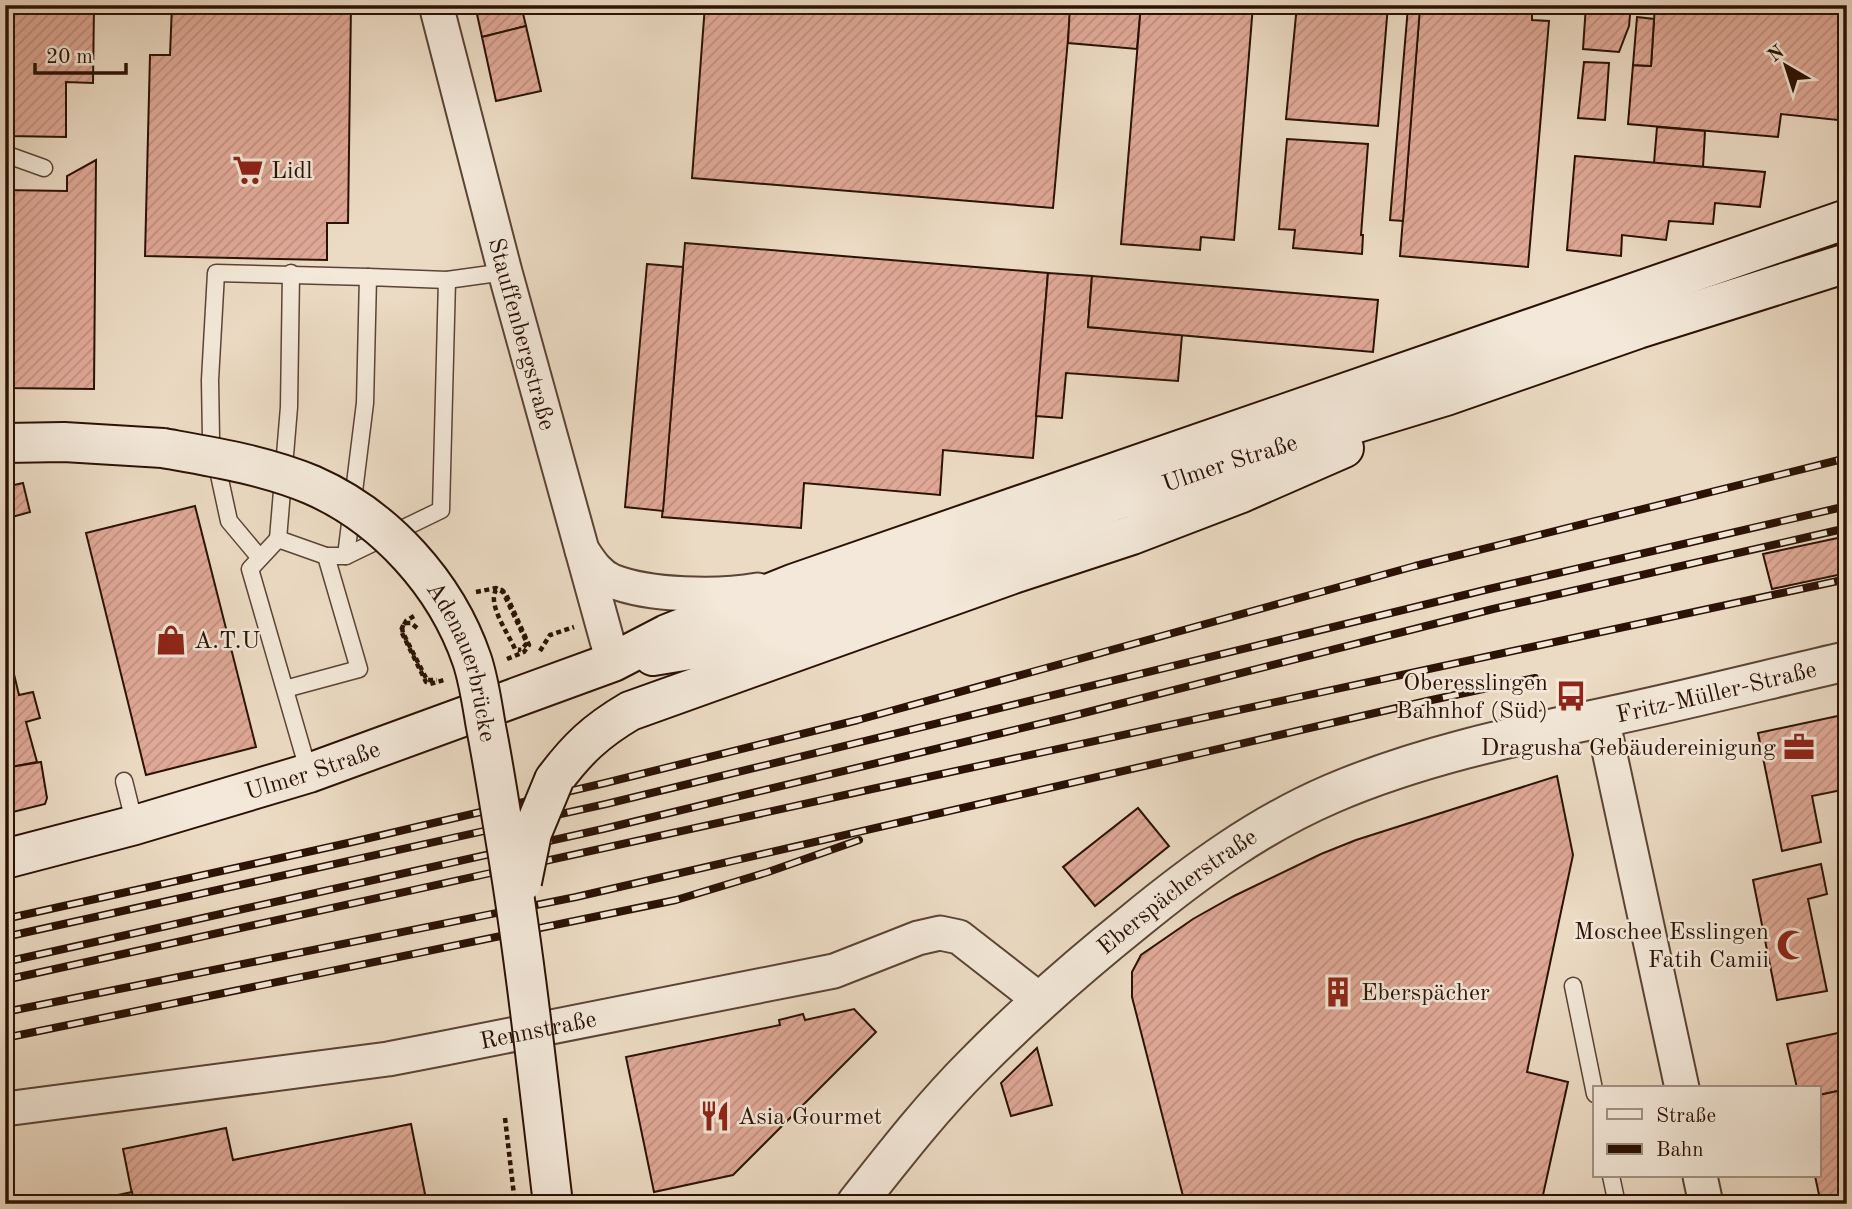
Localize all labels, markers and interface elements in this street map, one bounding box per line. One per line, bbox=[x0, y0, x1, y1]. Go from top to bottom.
scale bar bbox=[35, 32, 126, 76]
north arrow bbox=[1750, 32, 1820, 102]
text: N bbox=[1765, 42, 1789, 67]
text: 20 m bbox=[46, 47, 93, 68]
supermarket icon: Lidl bbox=[231, 153, 265, 187]
place label: Lidl bbox=[271, 160, 313, 184]
street label: Stauffenbergstraße bbox=[483, 236, 558, 433]
street label: Ulmer Straße bbox=[1160, 432, 1301, 498]
street label: Adenauerbrücke bbox=[421, 578, 499, 744]
shop icon: A.T.U bbox=[154, 623, 188, 657]
place label: A.T.U bbox=[194, 630, 260, 654]
street label: Fritz-Müller-Straße bbox=[1614, 659, 1819, 728]
place label: Oberesslingen Bahnhof (Süd) bbox=[1396, 672, 1548, 724]
bus stop icon: Oberesslingen Bahnhof (Süd) bbox=[1554, 679, 1588, 713]
office icon: Dragusha Gebäudereinigung bbox=[1782, 730, 1816, 764]
place label: Dragusha Gebäudereinigung bbox=[1480, 737, 1776, 761]
street label: Ulmer Straße bbox=[243, 738, 384, 805]
street label: Eberspächerstraße bbox=[1094, 825, 1262, 960]
place label: Moschee Esslingen Fatih Camii bbox=[1574, 921, 1769, 973]
mosque icon: Moschee Esslingen Fatih Camii bbox=[1775, 928, 1809, 962]
building icon: Eberspächer bbox=[1321, 975, 1355, 1009]
place label: Eberspächer bbox=[1361, 982, 1490, 1006]
street label: Rennstraße bbox=[478, 1008, 599, 1055]
legend bbox=[1593, 1086, 1820, 1178]
restaurant icon: Asia Gourmet bbox=[698, 1099, 732, 1133]
place label: Asia Gourmet bbox=[738, 1106, 882, 1130]
text: Straße bbox=[1656, 1106, 1716, 1127]
text: Bahn bbox=[1656, 1140, 1704, 1161]

